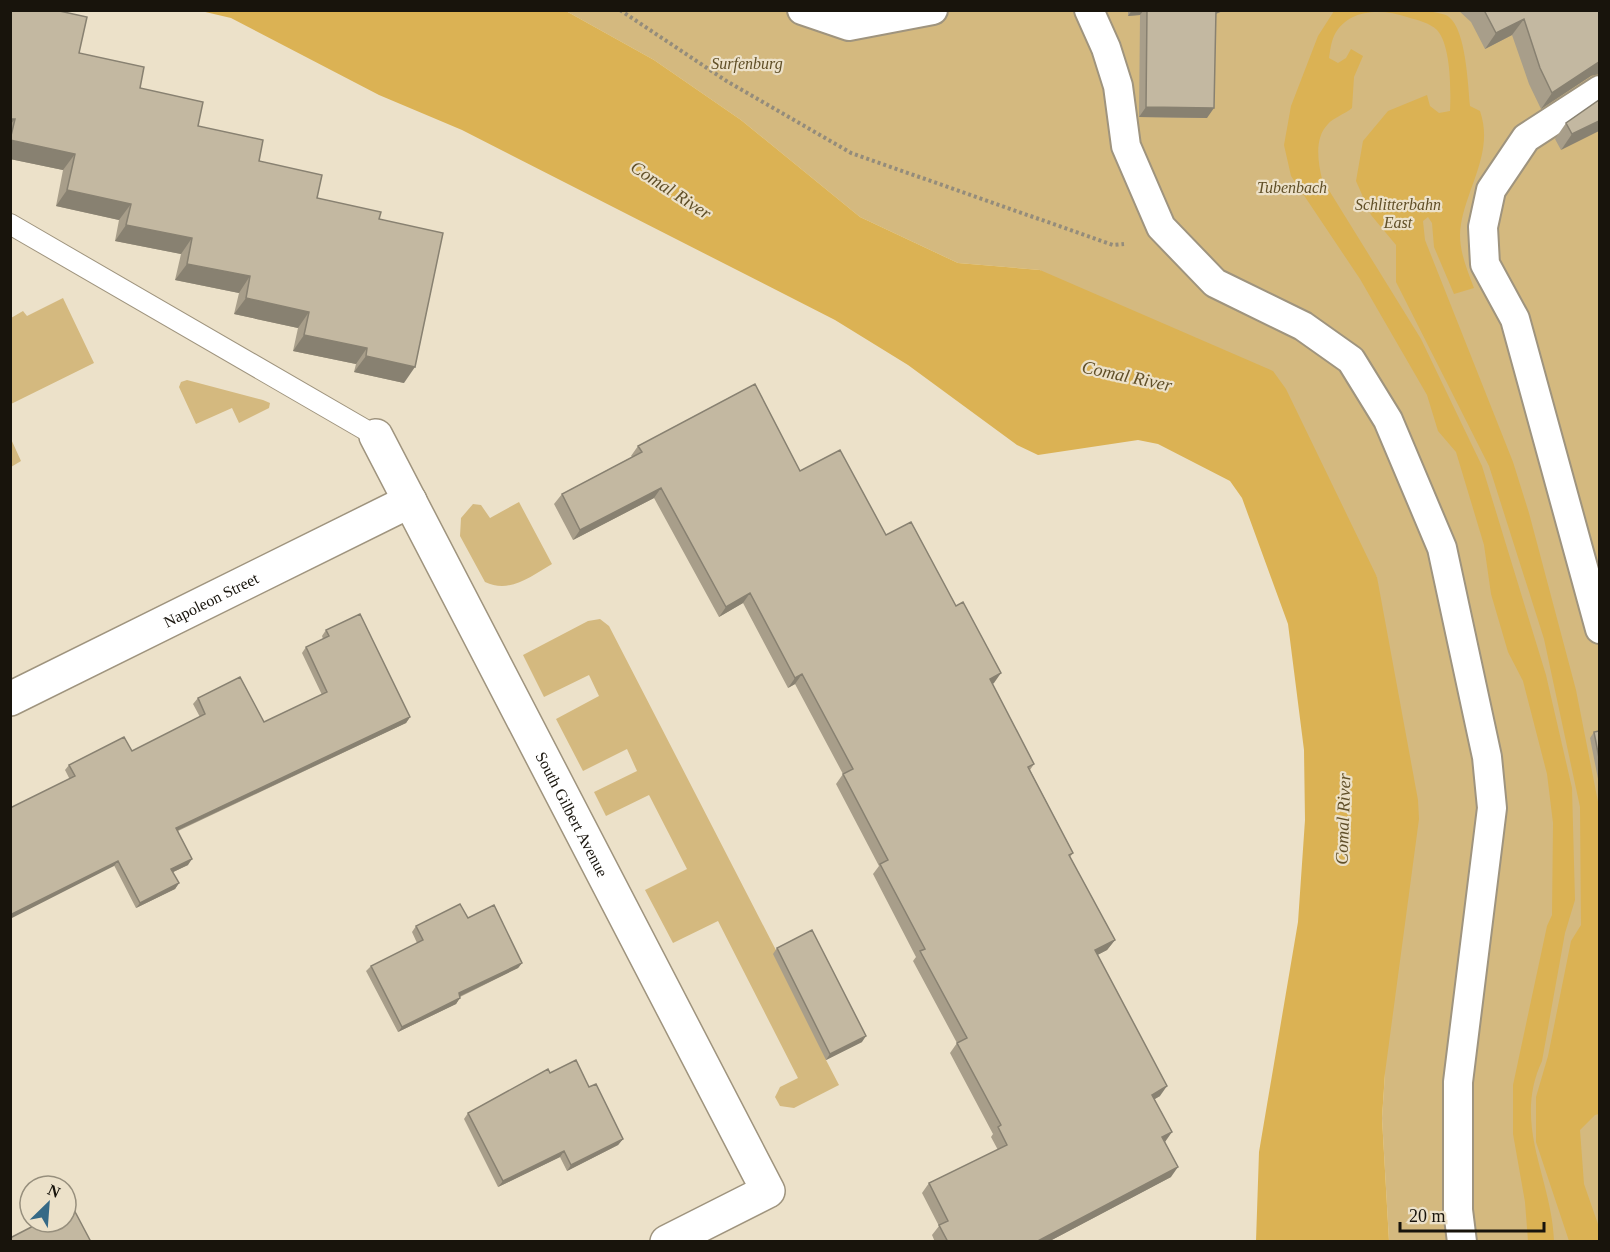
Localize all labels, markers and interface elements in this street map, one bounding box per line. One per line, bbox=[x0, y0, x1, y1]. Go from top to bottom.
park label: Surfenburg bbox=[711, 55, 783, 73]
water label: Comal River bbox=[627, 157, 716, 224]
park label: Tubenbach bbox=[1257, 179, 1327, 196]
park label: Schlitterbahn East bbox=[1355, 196, 1441, 231]
water label: Comal River bbox=[1080, 357, 1175, 395]
street label: Napoleon Street bbox=[161, 569, 262, 631]
street label: South Gilbert Avenue bbox=[532, 749, 611, 880]
water label: Comal River bbox=[1331, 772, 1355, 865]
north arrow bbox=[18, 1174, 78, 1234]
text: N bbox=[45, 1181, 63, 1201]
scale bar bbox=[1400, 1195, 1544, 1233]
text: 20 m bbox=[1409, 1206, 1446, 1226]

